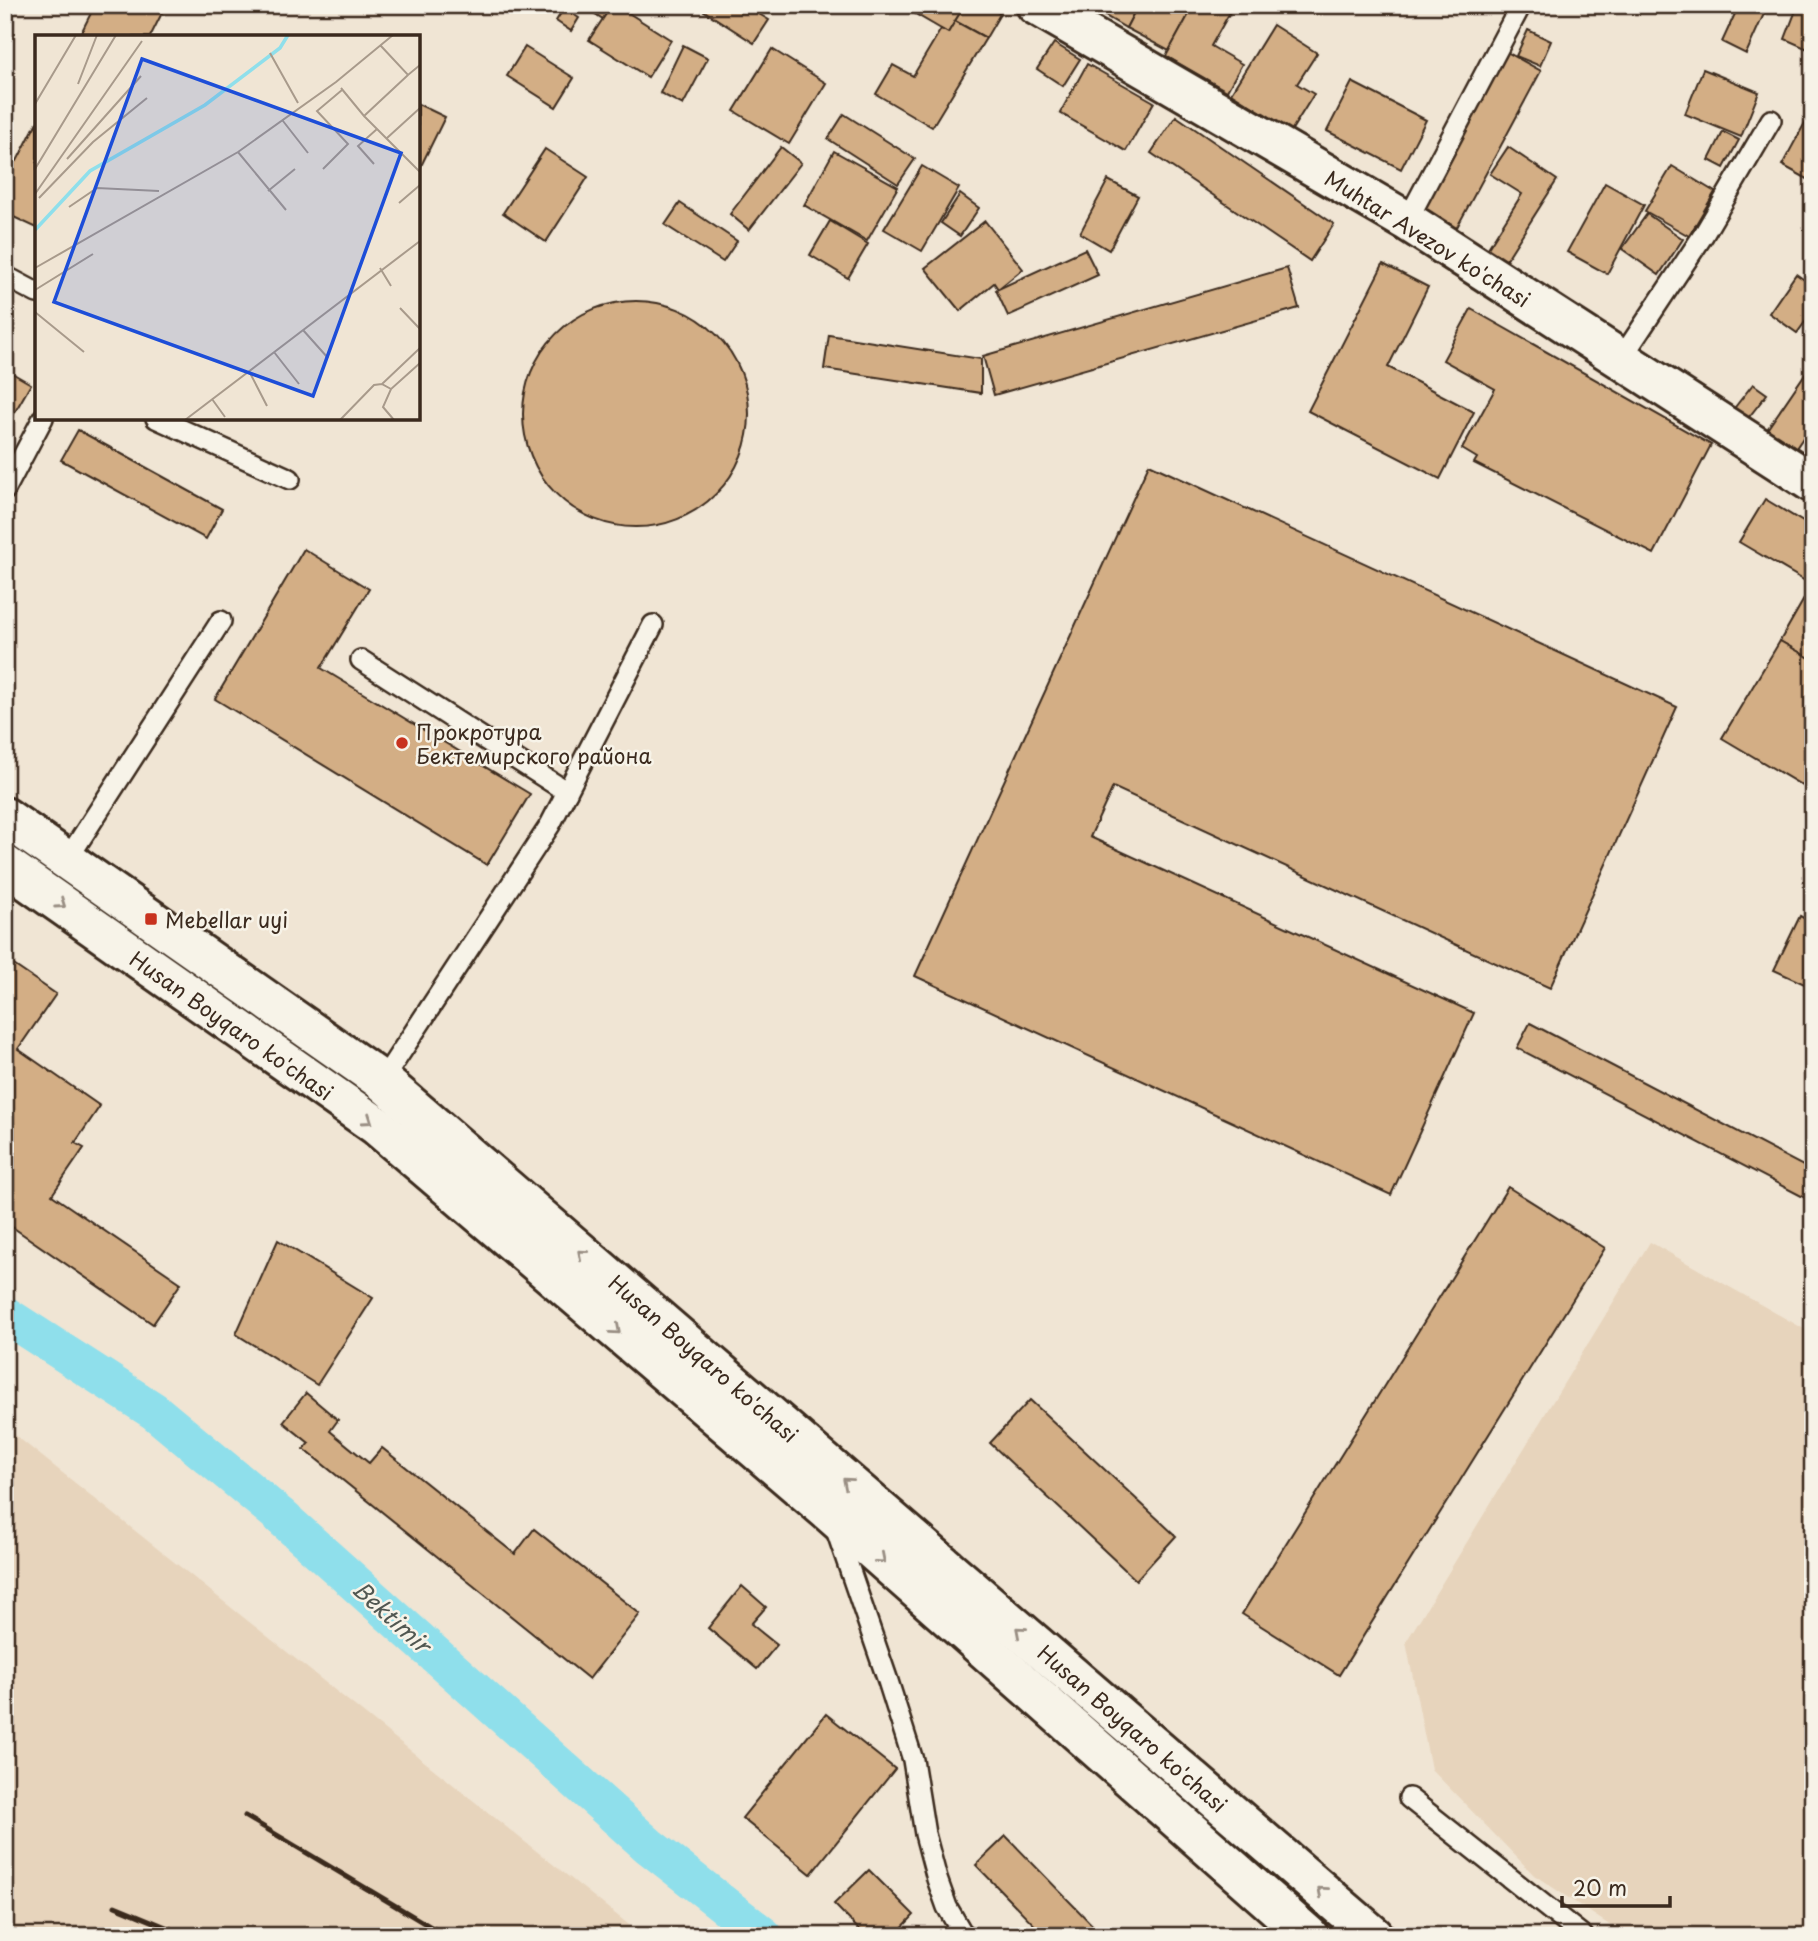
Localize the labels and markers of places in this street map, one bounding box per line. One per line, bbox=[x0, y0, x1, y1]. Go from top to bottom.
place label: Прокротура Бектемирского района bbox=[416, 715, 652, 771]
marker: Прокротура Бектемирского района bbox=[394, 735, 410, 751]
place label: Mebellar uyi bbox=[165, 903, 288, 935]
marker: Mebellar uyi bbox=[143, 911, 159, 927]

